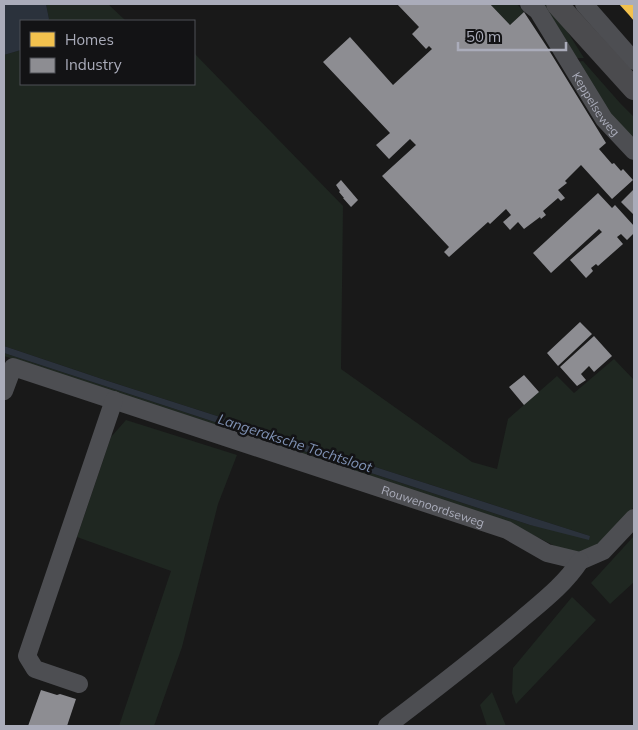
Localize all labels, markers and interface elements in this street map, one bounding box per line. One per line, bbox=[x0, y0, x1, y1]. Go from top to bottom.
legend bbox=[20, 20, 195, 85]
scale bar bbox=[458, 20, 566, 52]
text: 50 m bbox=[466, 27, 501, 46]
text: Homes bbox=[65, 30, 114, 49]
text: Industry bbox=[65, 55, 122, 74]
street label: Keppelseweg bbox=[569, 69, 623, 139]
water label: Langeraksche Tochtsloot bbox=[216, 410, 375, 477]
street label: Rouwenoordseweg bbox=[380, 482, 487, 530]

